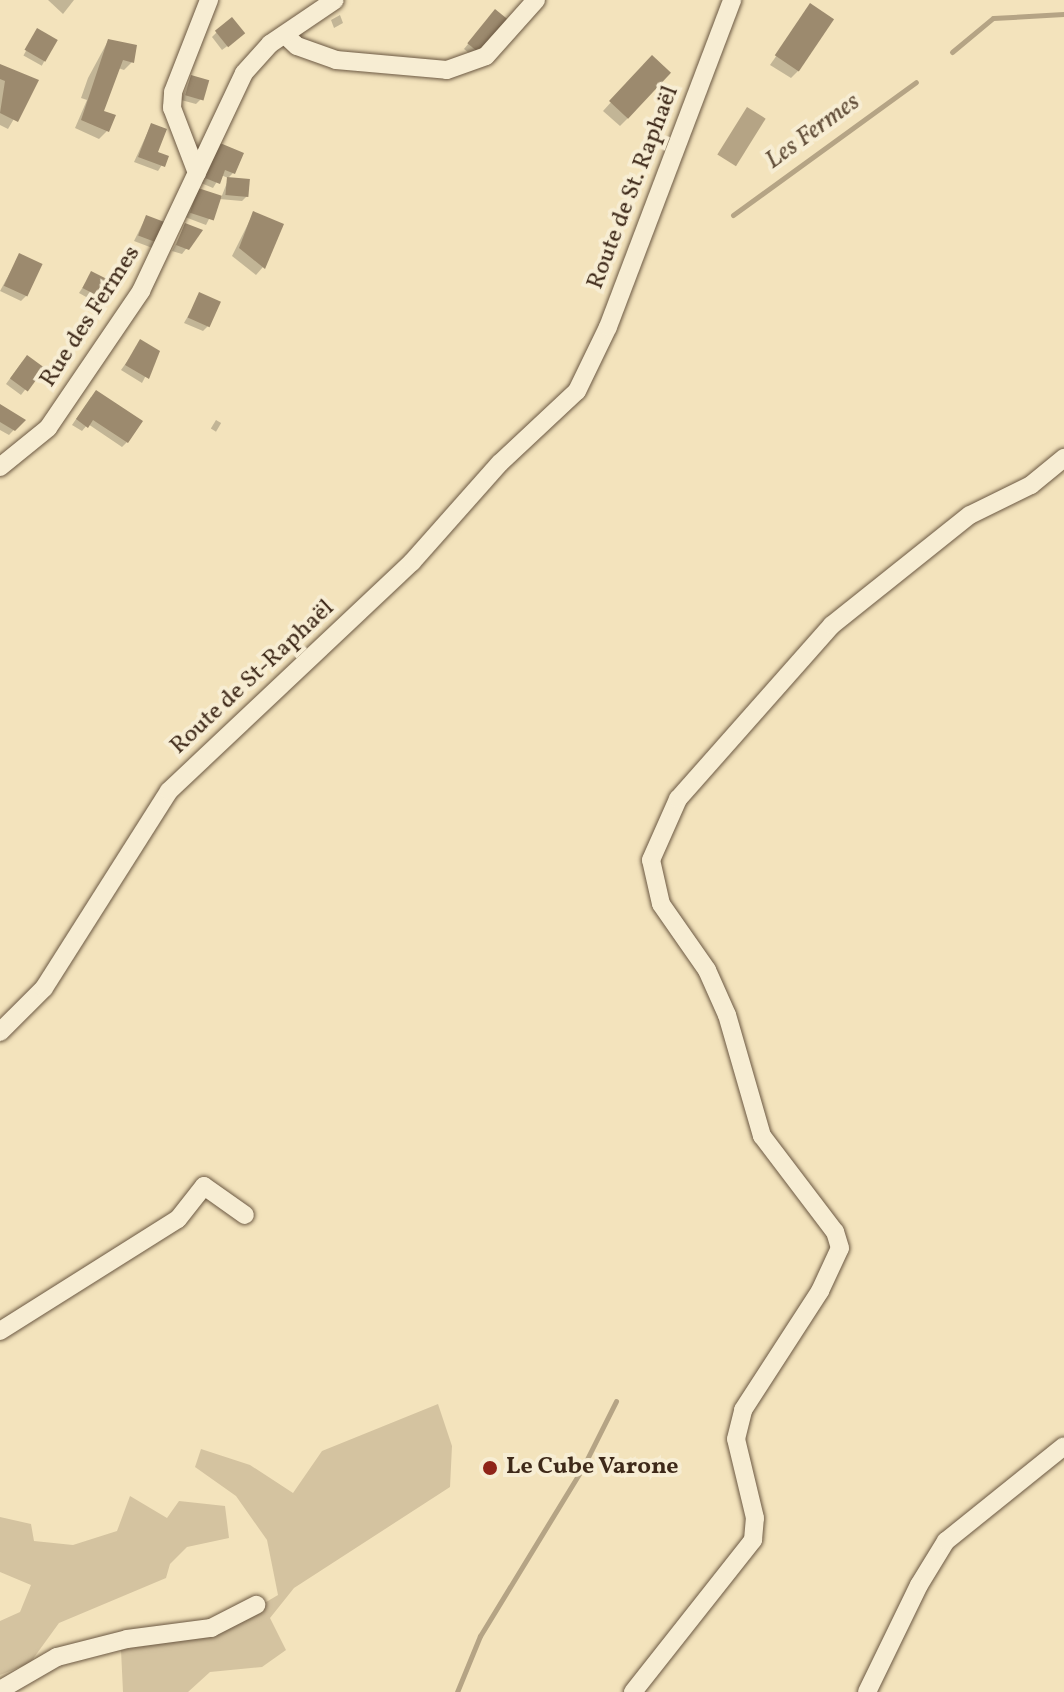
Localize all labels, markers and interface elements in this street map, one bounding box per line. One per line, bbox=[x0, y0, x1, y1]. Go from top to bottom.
street label: Route de St. Raphaël bbox=[582, 82, 686, 294]
water label: Les Fermes bbox=[760, 87, 866, 177]
street label: Rue des Fermes bbox=[35, 241, 147, 393]
street label: Route de St-Raphaël bbox=[165, 595, 341, 761]
place label: Le Cube Varone bbox=[506, 1454, 679, 1482]
marker: Le Cube Varone bbox=[481, 1459, 499, 1477]

